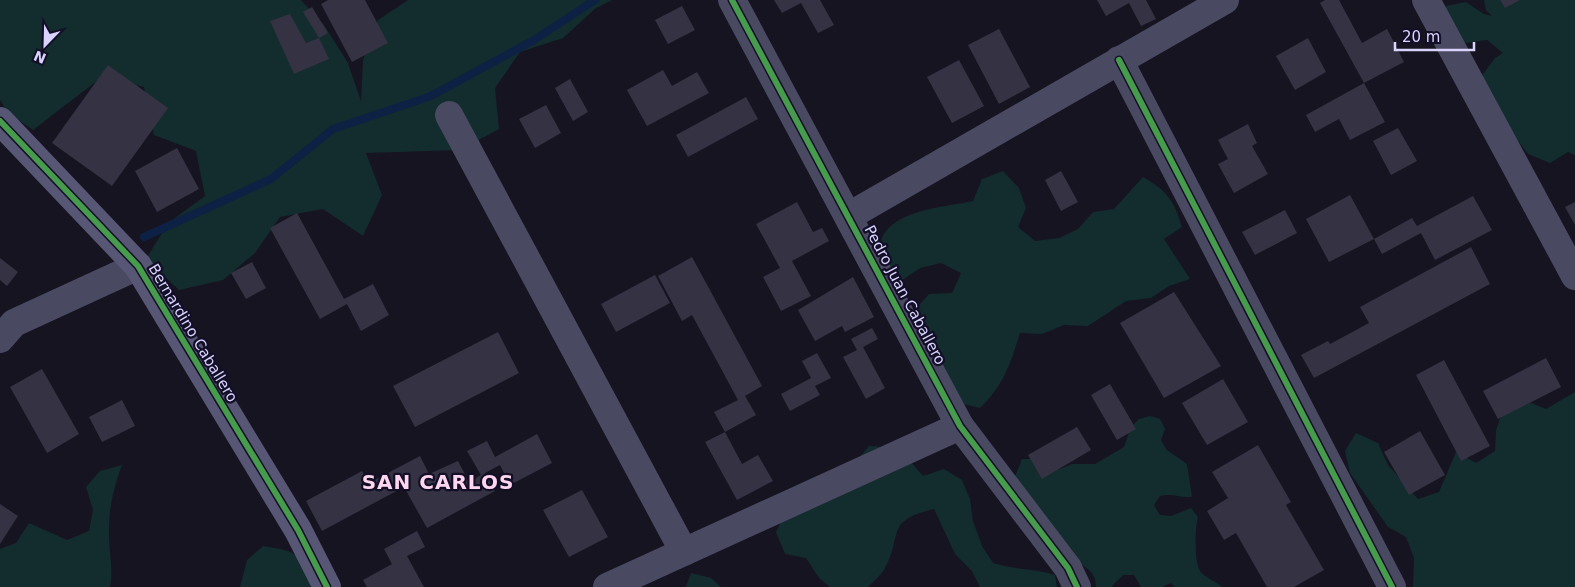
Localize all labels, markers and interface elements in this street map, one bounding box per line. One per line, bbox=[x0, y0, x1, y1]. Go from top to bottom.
north arrow bbox=[20, 20, 70, 70]
scale bar bbox=[1395, 20, 1474, 52]
text: 20 m bbox=[1402, 28, 1440, 46]
text: N bbox=[31, 47, 48, 67]
street label: Pedro Juan Caballero bbox=[861, 222, 949, 368]
street label: Bernardino Caballero bbox=[145, 261, 241, 405]
district label: SAN CARLOS bbox=[362, 470, 514, 494]

